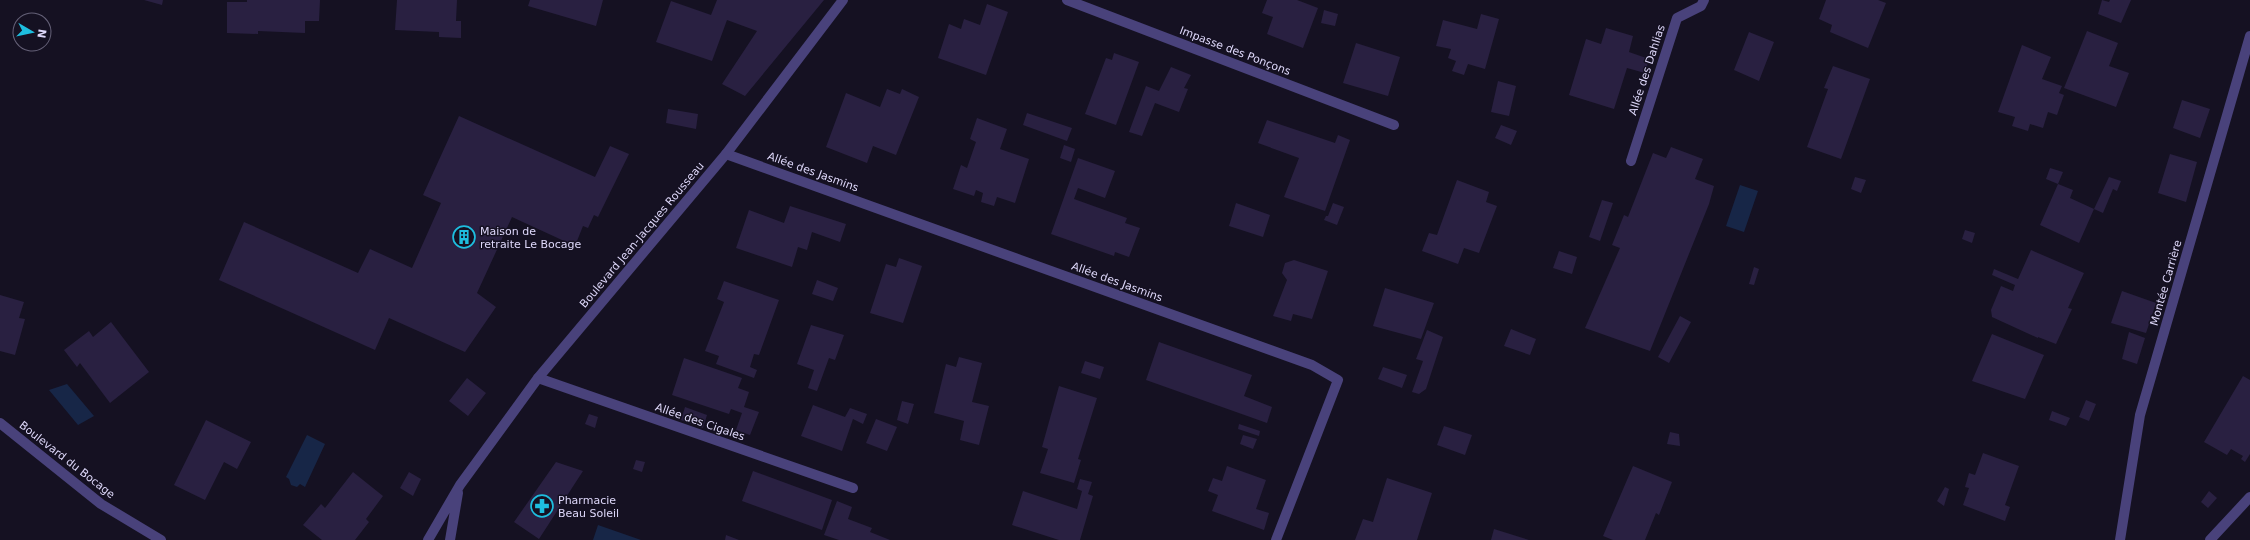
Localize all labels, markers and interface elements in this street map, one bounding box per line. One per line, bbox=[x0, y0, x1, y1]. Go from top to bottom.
north arrow bbox=[12, 12, 52, 52]
street label: Allée des Dahlias bbox=[1626, 23, 1668, 117]
street label: Impasse des Ponçons bbox=[1178, 24, 1293, 78]
text: N bbox=[34, 28, 49, 39]
street label: Allée des Jasmins bbox=[766, 150, 861, 195]
street label: Boulevard Jean-Jacques Rousseau bbox=[577, 159, 707, 311]
building icon: Maison de retraite Le Bocage bbox=[451, 224, 477, 250]
place label: Maison de retraite Le Bocage bbox=[480, 225, 582, 251]
street label: Montée Carrière bbox=[2148, 238, 2185, 327]
street label: Allée des Jasmins bbox=[1070, 260, 1165, 305]
street label: Allée des Cigales bbox=[654, 401, 747, 443]
street label: Boulevard du Bocage bbox=[17, 419, 117, 501]
pharmacy icon: Pharmacie Beau Soleil bbox=[529, 493, 555, 519]
place label: Pharmacie Beau Soleil bbox=[558, 494, 619, 520]

